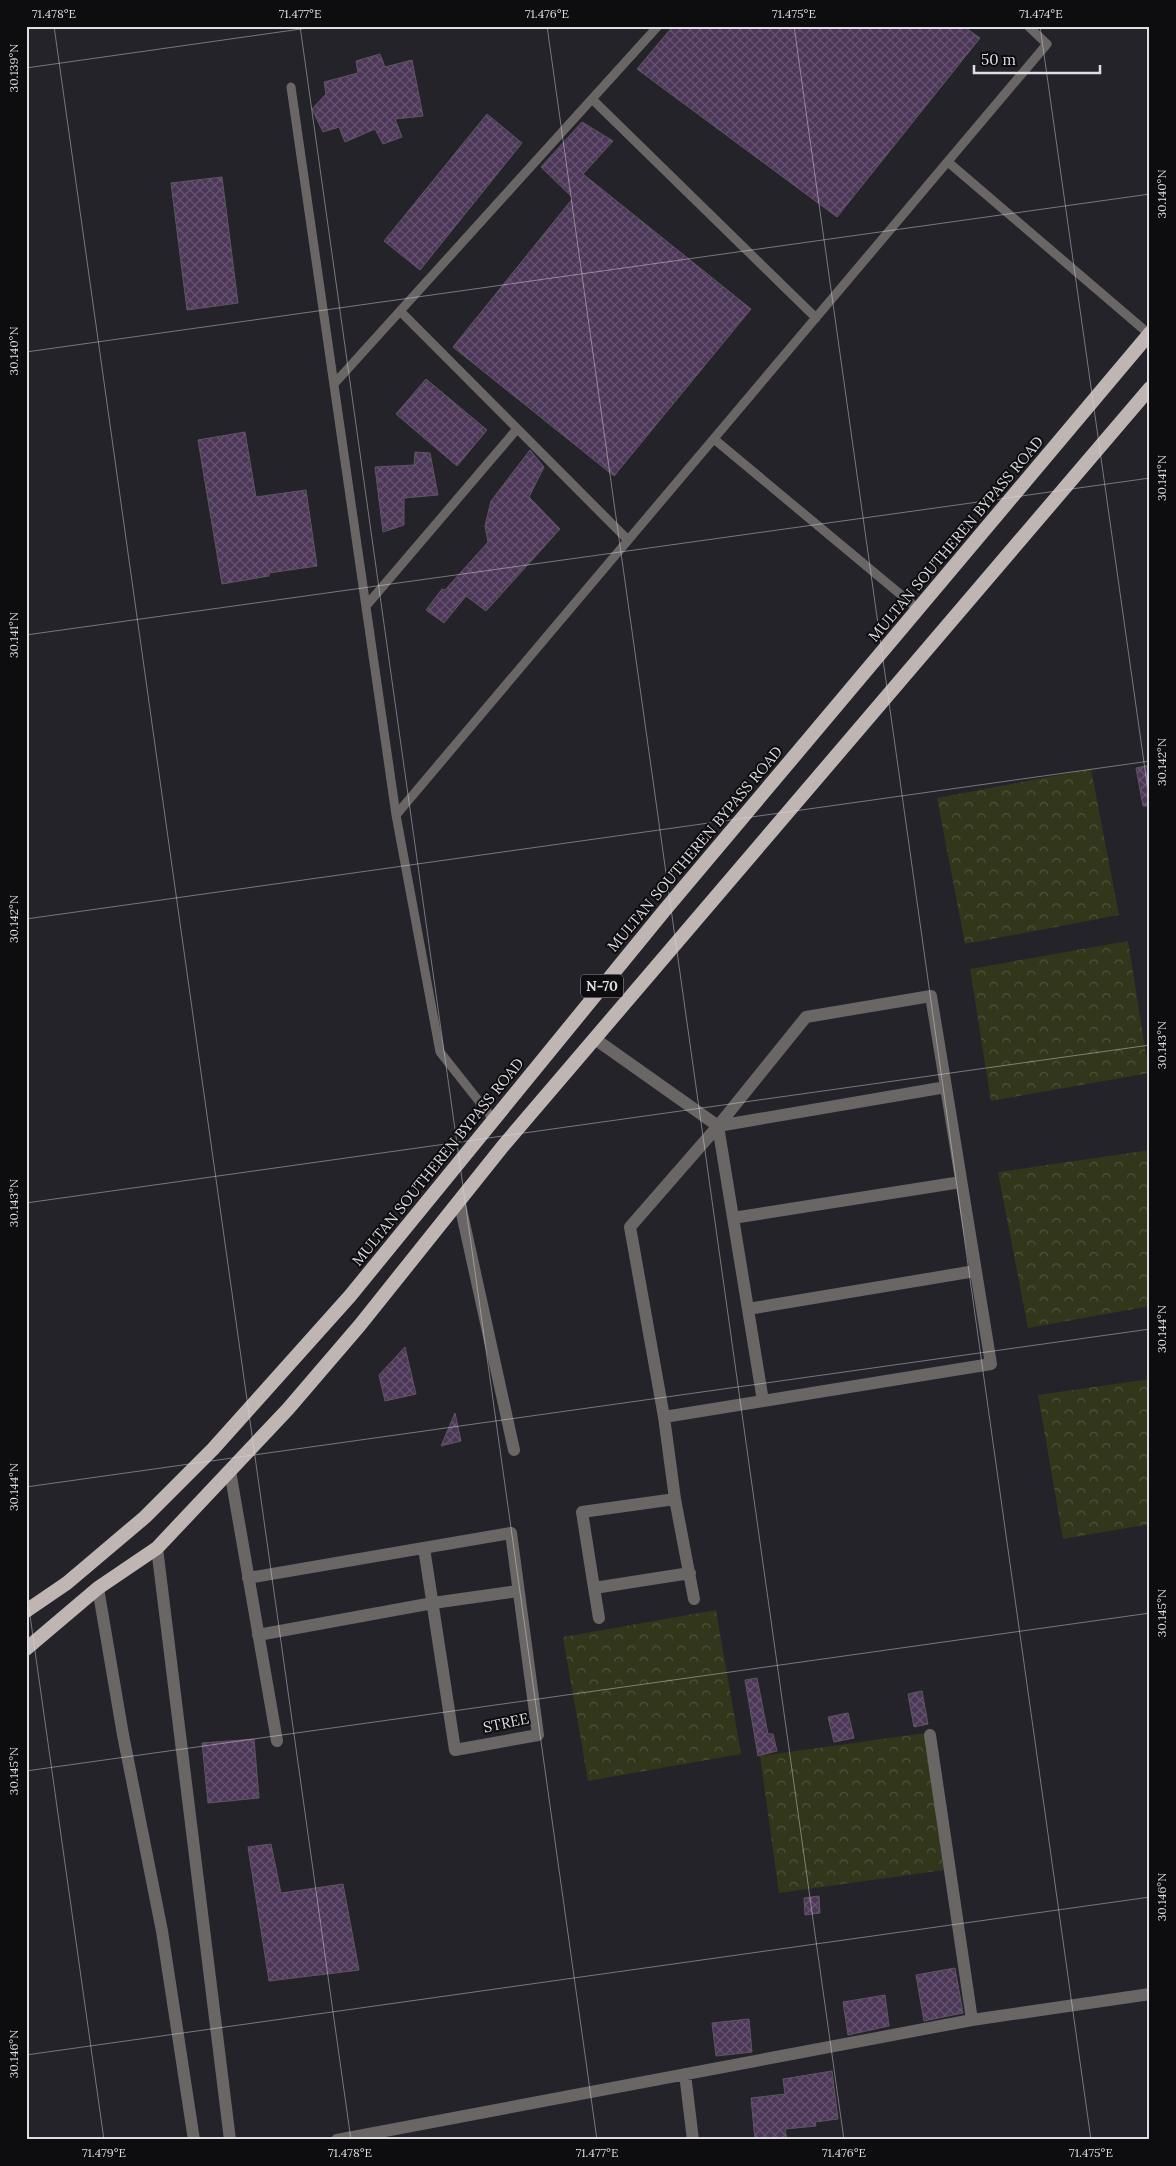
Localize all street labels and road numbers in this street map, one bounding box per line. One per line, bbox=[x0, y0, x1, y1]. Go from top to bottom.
street label: MULTAN SOUTHEREN BYPASS ROAD bbox=[864, 432, 1047, 645]
street label: MULTAN SOUTHEREN BYPASS ROAD bbox=[603, 742, 786, 955]
road number: N-70 bbox=[581, 974, 623, 998]
street label: MULTAN SOUTHEREN BYPASS ROAD bbox=[348, 1054, 528, 1270]
street label: STREE bbox=[481, 1708, 530, 1737]

